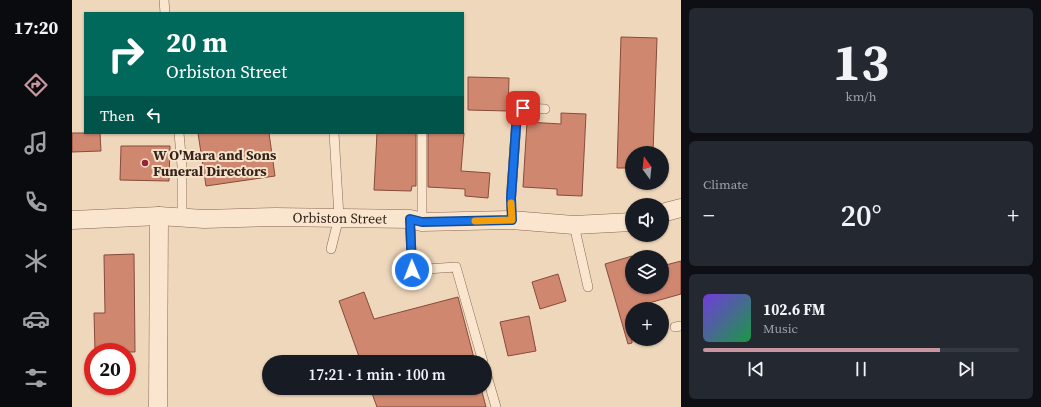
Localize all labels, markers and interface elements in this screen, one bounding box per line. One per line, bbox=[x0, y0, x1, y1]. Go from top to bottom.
text: 17:20 bbox=[14, 15, 58, 40]
text: 20 m bbox=[166, 23, 228, 61]
text: 13 bbox=[833, 26, 889, 97]
icon: right bbox=[100, 28, 152, 80]
text: Orbiston Street bbox=[166, 59, 287, 84]
icon: directions bbox=[22, 71, 50, 99]
text: km/h bbox=[846, 88, 876, 105]
pin bbox=[506, 91, 540, 125]
icon: arrive bbox=[512, 97, 534, 119]
icon: left bbox=[143, 104, 165, 126]
text: Then bbox=[100, 105, 135, 126]
icon: music bbox=[22, 129, 50, 157]
place label: W O'Mara and Sons Funeral Directors bbox=[153, 145, 277, 181]
north arrow bbox=[625, 146, 669, 190]
map controls bbox=[625, 146, 669, 346]
marker: W O'Mara and Sons Funeral Directors bbox=[140, 158, 150, 168]
text: Climate bbox=[703, 176, 748, 193]
icon: phone bbox=[22, 188, 50, 216]
text: 20° bbox=[840, 195, 882, 236]
button: sound bbox=[625, 198, 669, 242]
text: − bbox=[703, 200, 715, 230]
text: + bbox=[1007, 200, 1019, 230]
street label: Orbiston Street bbox=[292, 207, 387, 229]
icon: climate bbox=[22, 247, 50, 275]
position arrow bbox=[391, 249, 433, 291]
button: layers bbox=[625, 250, 669, 294]
text: 102.6 FM bbox=[763, 299, 825, 320]
button: + bbox=[625, 302, 669, 346]
icon: car bbox=[22, 305, 50, 333]
text: Music bbox=[763, 320, 798, 337]
speed limit sign: 20 bbox=[84, 343, 136, 395]
icon: previous bbox=[745, 358, 767, 380]
icon: pause bbox=[850, 358, 872, 380]
icon: next bbox=[955, 358, 977, 380]
icon: filters bbox=[22, 364, 50, 392]
text: 17:21 · 1 min · 100 m bbox=[309, 364, 445, 385]

